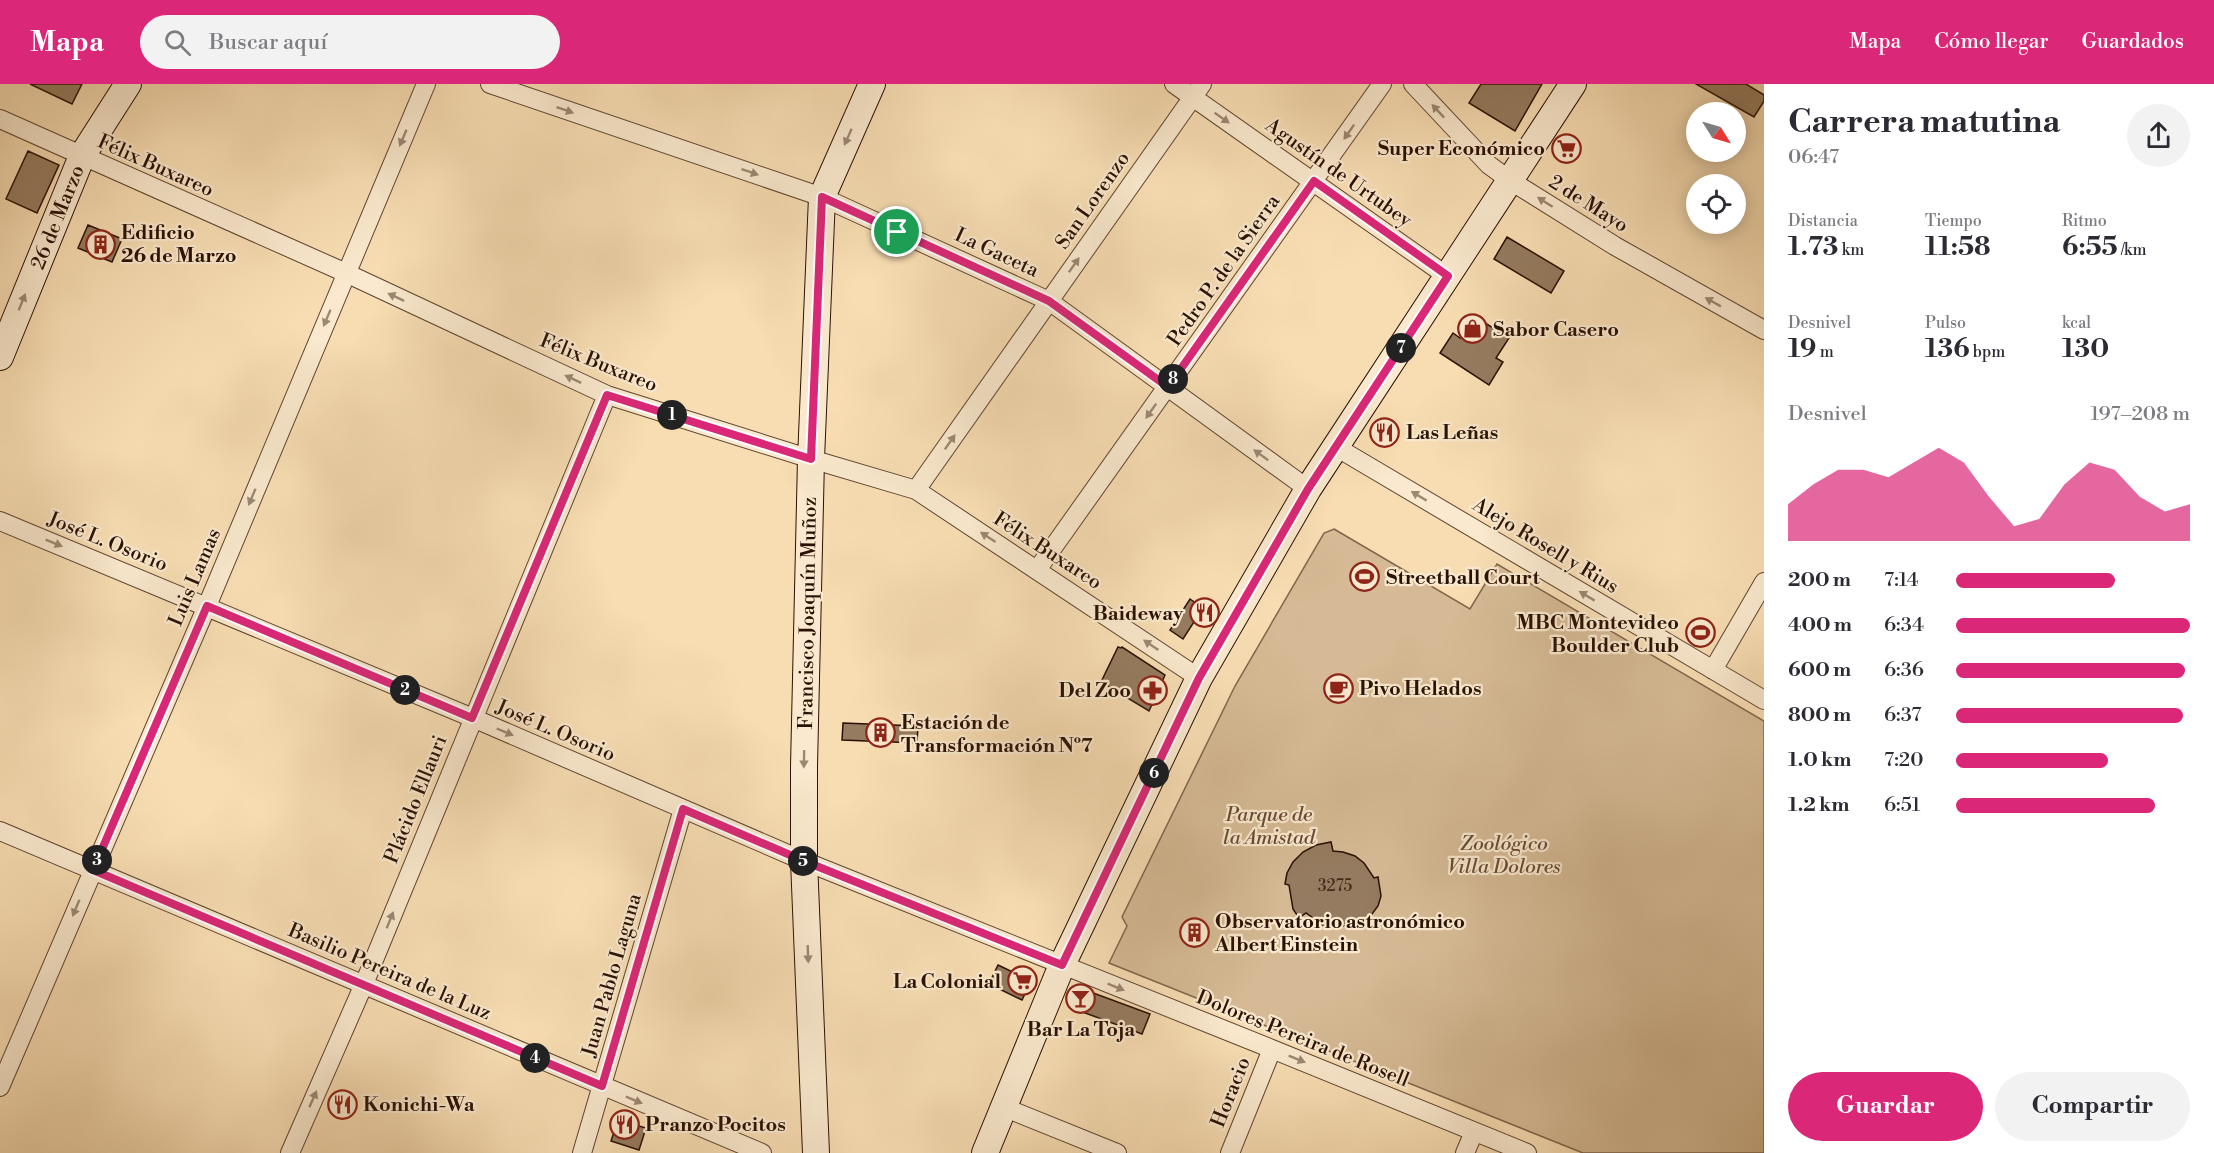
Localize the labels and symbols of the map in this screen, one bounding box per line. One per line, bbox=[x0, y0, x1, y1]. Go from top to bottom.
north arrow bbox=[1686, 102, 1746, 162]
one-way arrow bbox=[556, 105, 574, 115]
one-way arrow bbox=[1432, 105, 1446, 119]
one-way arrow bbox=[1214, 112, 1230, 124]
street label: Agustín de Urtubey bbox=[1259, 113, 1417, 233]
one-way arrow bbox=[1343, 123, 1355, 139]
one-way arrow bbox=[398, 129, 407, 147]
one-way arrow bbox=[844, 129, 853, 146]
street label: Félix Buxareo bbox=[93, 130, 217, 203]
supermarket icon: Super Económico bbox=[1550, 132, 1582, 164]
place label: Super Económico bbox=[1378, 137, 1545, 162]
street label: San Lorenzo bbox=[1050, 147, 1136, 255]
street label: 26 de Marzo bbox=[26, 162, 91, 273]
one-way arrow bbox=[741, 168, 759, 178]
street label: 2 de Mayo bbox=[1544, 170, 1633, 239]
street label: Pedro P. de la Sierra bbox=[1163, 189, 1286, 352]
one-way arrow bbox=[1537, 197, 1553, 208]
pin bbox=[871, 206, 922, 257]
place label: Edificio 26 de Marzo bbox=[121, 221, 237, 269]
street label: La Gaceta bbox=[950, 223, 1043, 284]
building icon: Edificio 26 de Marzo bbox=[84, 228, 116, 260]
one-way arrow bbox=[1068, 258, 1080, 274]
one-way arrow bbox=[388, 292, 405, 301]
one-way arrow bbox=[17, 293, 27, 311]
one-way arrow bbox=[1705, 296, 1721, 307]
one-way arrow bbox=[322, 309, 332, 327]
shop icon: Sabor Casero bbox=[1456, 313, 1488, 345]
place label: Sabor Casero bbox=[1493, 318, 1619, 343]
street label: Félix Buxareo bbox=[536, 328, 661, 398]
pin: 7 bbox=[1386, 333, 1416, 363]
pin: 8 bbox=[1158, 364, 1188, 394]
one-way arrow bbox=[564, 374, 582, 384]
pin: 1 bbox=[657, 400, 687, 430]
one-way arrow bbox=[1145, 402, 1157, 418]
restaurant icon: Las Leñas bbox=[1369, 416, 1401, 448]
place label: Las Leñas bbox=[1406, 421, 1498, 446]
one-way arrow bbox=[944, 434, 955, 450]
one-way arrow bbox=[1253, 449, 1269, 461]
one-way arrow bbox=[247, 489, 257, 507]
one-way arrow bbox=[1411, 491, 1427, 502]
street label: Alejo Rosell y Rius bbox=[1467, 492, 1623, 600]
street label: Francisco Joaquín Muñoz bbox=[794, 497, 823, 730]
street label: José L. Osorio bbox=[43, 507, 171, 578]
street label: Félix Buxareo bbox=[988, 507, 1106, 596]
street label: Luis Lamas bbox=[164, 525, 227, 630]
one-way arrow bbox=[980, 532, 996, 543]
one-way arrow bbox=[45, 539, 63, 548]
sports icon: Streetball Court bbox=[1349, 561, 1381, 593]
place label: Streetball Court bbox=[1386, 566, 1540, 591]
one-way arrow bbox=[1579, 590, 1595, 601]
restaurant icon: Baideway bbox=[1188, 597, 1220, 629]
place label: Baideway bbox=[1093, 602, 1184, 627]
place label: MBC Montevideo Boulder Club bbox=[1516, 611, 1679, 659]
sports icon: MBC Montevideo Boulder Club bbox=[1684, 617, 1716, 649]
one-way arrow bbox=[1143, 639, 1159, 651]
cafe icon: Pivo Helados bbox=[1322, 672, 1354, 704]
pharmacy icon: Del Zoo bbox=[1136, 674, 1168, 706]
pin: 2 bbox=[390, 675, 420, 705]
place label: Pivo Helados bbox=[1359, 677, 1482, 702]
place label: Del Zoo bbox=[1059, 679, 1131, 704]
street label: José L. Osorio bbox=[491, 695, 619, 768]
place label: Estación de Transformación Nº7 bbox=[901, 711, 1093, 759]
building icon: Estación de Transformación Nº7 bbox=[864, 717, 896, 749]
one-way arrow bbox=[496, 728, 514, 738]
street label: Plácido Ellauri bbox=[379, 731, 454, 867]
one-way arrow bbox=[799, 750, 809, 769]
pin: 6 bbox=[1139, 758, 1169, 788]
park label: Parque de la Amistad bbox=[1223, 803, 1316, 851]
park label: Zoológico Villa Dolores bbox=[1448, 832, 1561, 880]
pin: 3 bbox=[82, 845, 112, 875]
pin: 5 bbox=[788, 846, 818, 876]
house number: 3275 bbox=[1318, 876, 1352, 896]
street label: Juan Pablo Laguna bbox=[577, 890, 648, 1061]
one-way arrow bbox=[71, 900, 81, 918]
place label: Observatorio astronómico Albert Einstein bbox=[1214, 910, 1465, 958]
one-way arrow bbox=[386, 911, 395, 929]
building icon: Observatorio astronómico Albert Einstein bbox=[1178, 916, 1210, 948]
street label: Basilio Pereira de la Luz bbox=[283, 918, 495, 1026]
one-way arrow bbox=[803, 944, 813, 963]
supermarket icon: La Colonial bbox=[1006, 965, 1038, 997]
place label: La Colonial bbox=[893, 970, 1001, 995]
bar icon: Bar La Toja bbox=[1065, 982, 1097, 1014]
one-way arrow bbox=[1108, 982, 1126, 992]
street label: Dolores Pereira de Rosell bbox=[1192, 985, 1412, 1094]
place label: Bar La Toja bbox=[1027, 1018, 1135, 1043]
pin: 4 bbox=[520, 1043, 550, 1073]
street label: Horacio bbox=[1206, 1054, 1257, 1131]
one-way arrow bbox=[1289, 1054, 1307, 1064]
restaurant icon: Konichi-Wa bbox=[326, 1088, 358, 1120]
one-way arrow bbox=[308, 1090, 318, 1108]
place label: Konichi-Wa bbox=[363, 1093, 475, 1118]
one-way arrow bbox=[625, 1095, 643, 1105]
restaurant icon: Pranzo Pocitos bbox=[608, 1108, 640, 1140]
place label: Pranzo Pocitos bbox=[645, 1113, 786, 1138]

